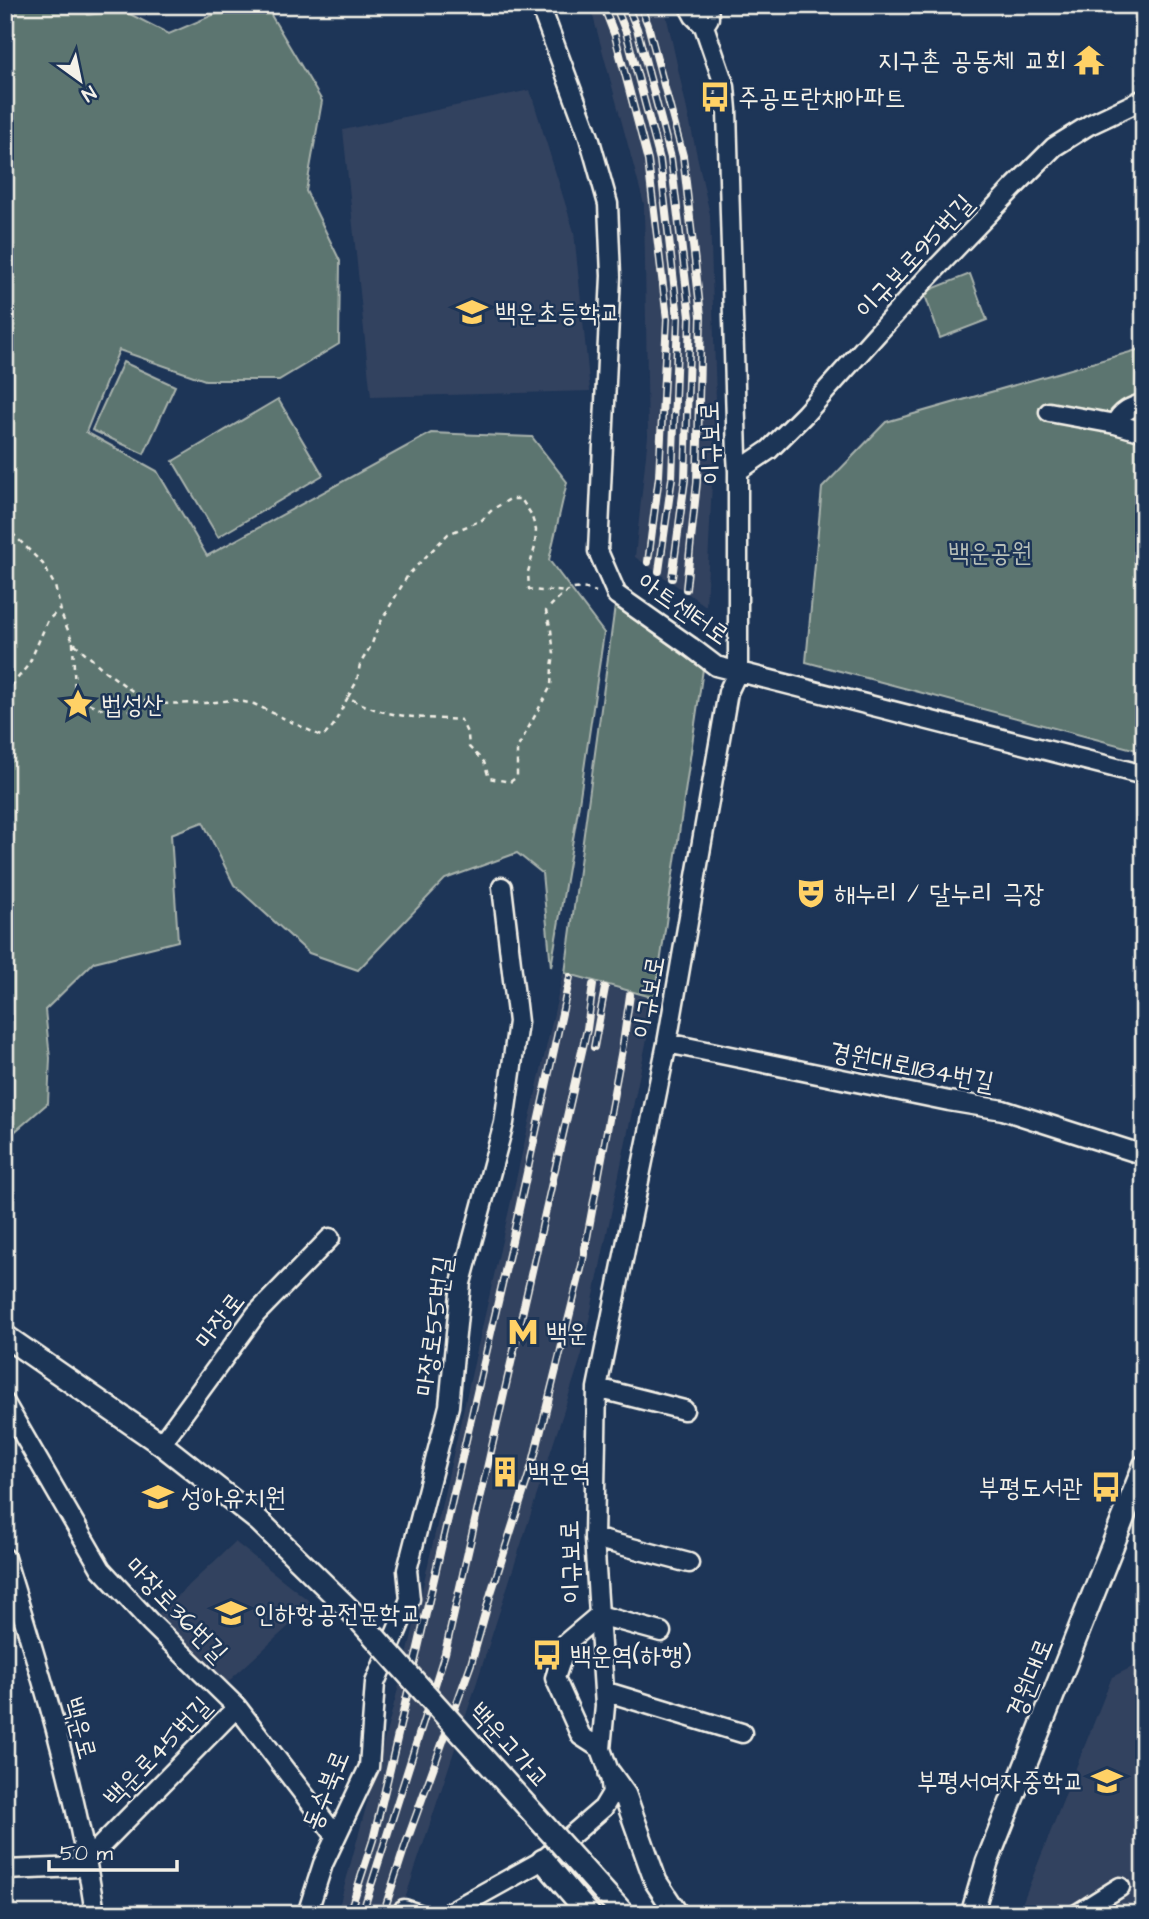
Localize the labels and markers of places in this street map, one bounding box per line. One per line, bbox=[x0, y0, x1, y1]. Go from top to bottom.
place label: 지구촌 공동체 교회 bbox=[878, 43, 1066, 79]
temple icon: 지구촌 공동체 교회 bbox=[1072, 43, 1106, 77]
bus stop icon: 주공뜨란채아파트 bbox=[698, 80, 732, 114]
place label: 주공뜨란채아파트 bbox=[738, 80, 905, 116]
school or university icon: 백운초등학교 bbox=[455, 295, 489, 329]
place label: 백운초등학교 bbox=[495, 295, 621, 331]
place icon: 법성산 bbox=[61, 687, 95, 721]
place label: 법성산 bbox=[101, 687, 164, 723]
theatre icon: 해누리 / 달누리 극장 bbox=[794, 876, 828, 910]
place label: 해누리 / 달누리 극장 bbox=[834, 876, 1045, 912]
metro station icon: 백운 bbox=[506, 1315, 540, 1349]
place label: 백운 bbox=[546, 1315, 588, 1351]
building icon: 백운역 bbox=[488, 1455, 522, 1489]
place label: 백운역 bbox=[528, 1455, 591, 1491]
place label: 부평도서관 bbox=[978, 1470, 1083, 1506]
bus stop icon: 부평도서관 bbox=[1089, 1470, 1123, 1504]
school or university icon: 성아유치원 bbox=[141, 1480, 175, 1514]
place label: 성아유치원 bbox=[181, 1480, 286, 1516]
school or university icon: 인하항공전문학교 bbox=[214, 1596, 248, 1630]
place label: 인하항공전문학교 bbox=[254, 1596, 421, 1632]
bus stop icon: 백운역(하행) bbox=[530, 1638, 564, 1672]
place label: 백운역(하행) bbox=[570, 1638, 692, 1674]
place label: 부평서여자중학교 bbox=[917, 1764, 1084, 1800]
school or university icon: 부평서여자중학교 bbox=[1090, 1764, 1124, 1798]

